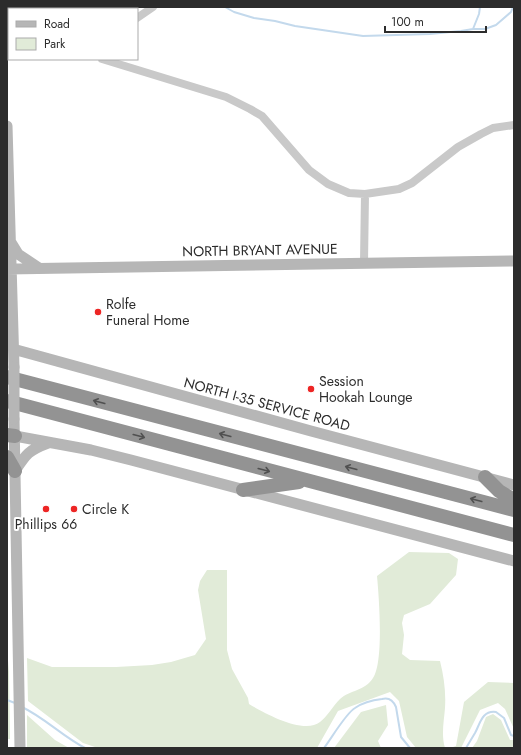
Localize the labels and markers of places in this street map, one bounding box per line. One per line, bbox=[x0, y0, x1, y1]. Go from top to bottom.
place label: Rolfe Funeral Home bbox=[106, 294, 189, 330]
marker: Rolfe Funeral Home bbox=[93, 307, 103, 317]
place label: Session Hookah Lounge bbox=[319, 371, 413, 407]
marker: Session Hookah Lounge bbox=[306, 384, 316, 394]
place label: Circle K bbox=[82, 499, 129, 519]
marker: Phillips 66 bbox=[41, 504, 51, 514]
marker: Circle K bbox=[69, 504, 79, 514]
place label: Phillips 66 bbox=[15, 514, 77, 534]

